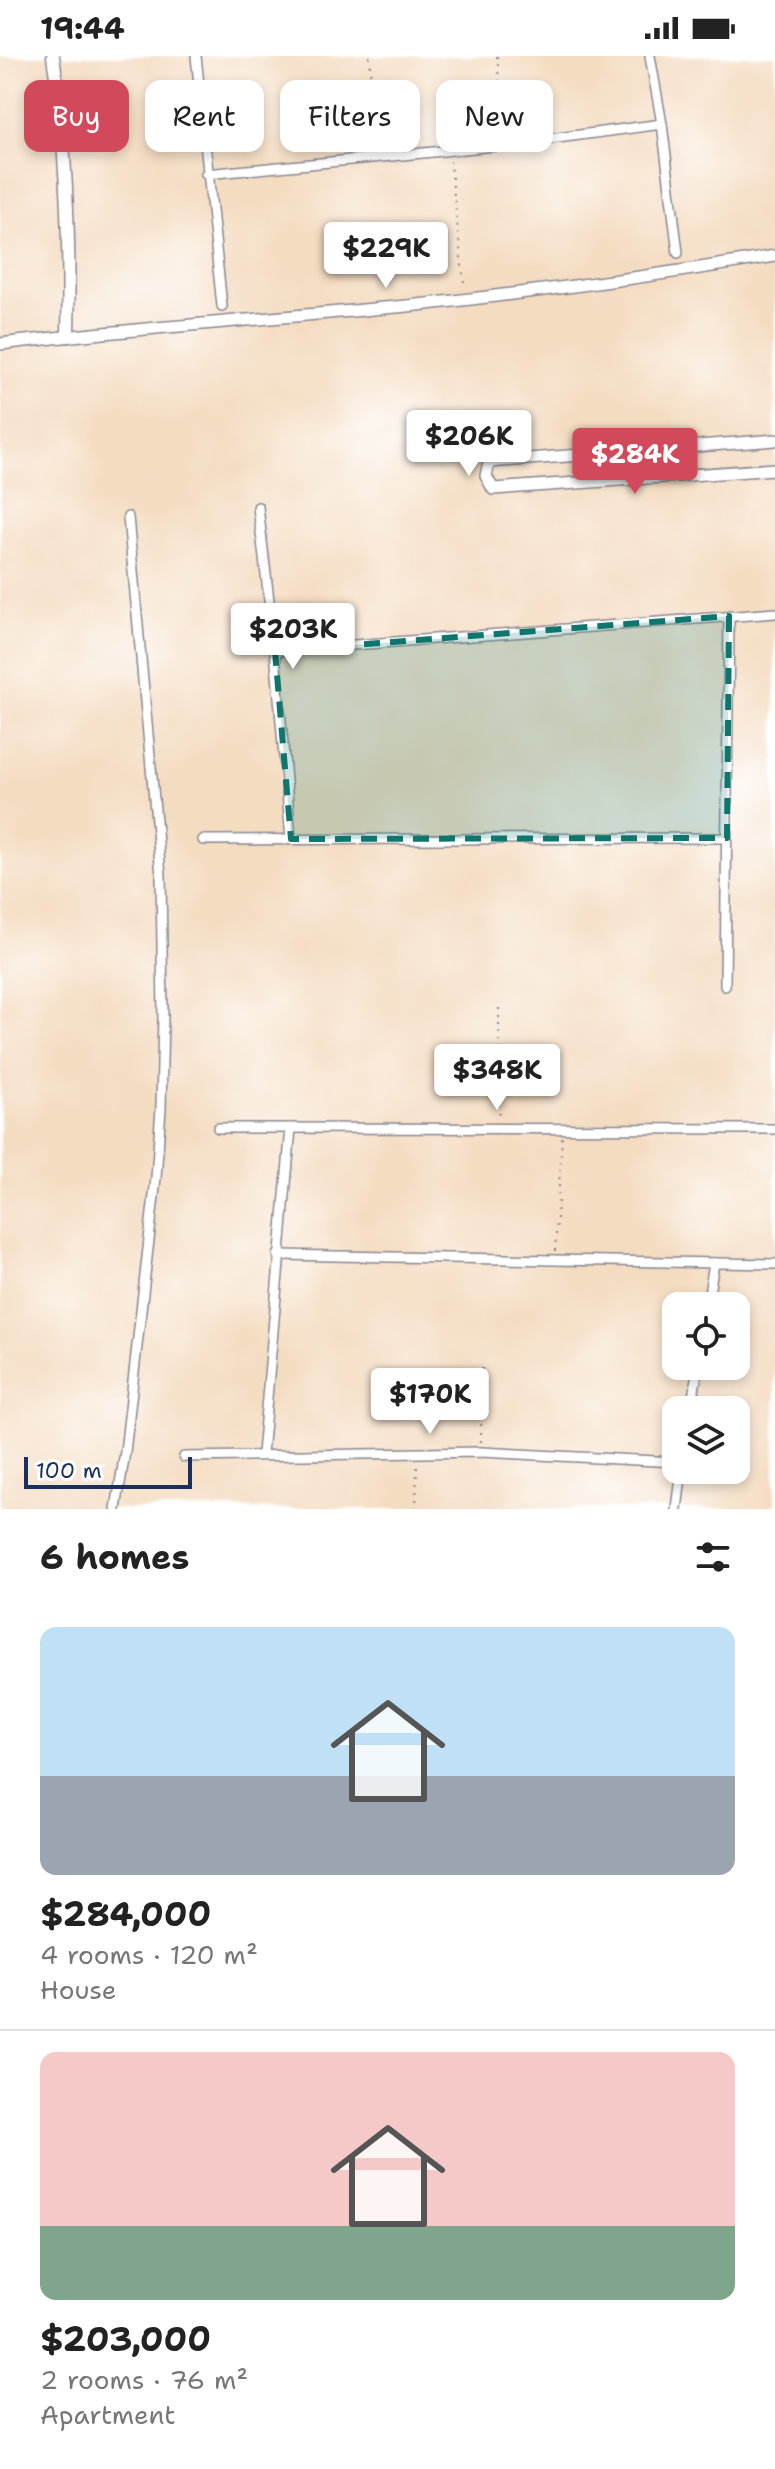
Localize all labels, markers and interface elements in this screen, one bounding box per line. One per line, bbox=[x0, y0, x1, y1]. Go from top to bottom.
text: 19:44 bbox=[40, 8, 125, 49]
chip: Buy bbox=[24, 80, 129, 152]
chip: Rent bbox=[145, 80, 264, 152]
chip: Filters bbox=[280, 80, 420, 152]
chip: New bbox=[436, 80, 553, 152]
pin: $229K bbox=[330, 222, 442, 290]
text: $229K bbox=[342, 230, 430, 265]
pin: $206K bbox=[413, 410, 525, 478]
text: $206K bbox=[425, 418, 513, 453]
pin: $284K bbox=[579, 428, 691, 496]
text: $284K bbox=[590, 436, 680, 471]
pin: $203K bbox=[237, 603, 349, 671]
text: $203K bbox=[249, 611, 337, 646]
pin: $348K bbox=[441, 1044, 553, 1112]
text: $348K bbox=[452, 1052, 542, 1087]
map controls bbox=[662, 1292, 750, 1484]
button: locate bbox=[662, 1292, 750, 1380]
pin: $170K bbox=[374, 1368, 486, 1436]
text: $170K bbox=[389, 1376, 471, 1411]
button: layers bbox=[662, 1396, 750, 1484]
scale bar bbox=[24, 1453, 192, 1489]
text: 100 m bbox=[36, 1456, 102, 1485]
text: 6 homes bbox=[40, 1534, 189, 1580]
icon: filters bbox=[691, 1535, 735, 1579]
icon: home bbox=[316, 1679, 460, 1823]
text: $284,000 bbox=[40, 1891, 211, 1937]
text: 4 rooms · 120 m² bbox=[40, 1937, 258, 1972]
text: House bbox=[40, 1972, 116, 2007]
icon: home bbox=[316, 2104, 460, 2248]
text: $203,000 bbox=[40, 2316, 211, 2362]
text: 2 rooms · 76 m² bbox=[40, 2362, 248, 2397]
text: Apartment bbox=[40, 2397, 176, 2432]

